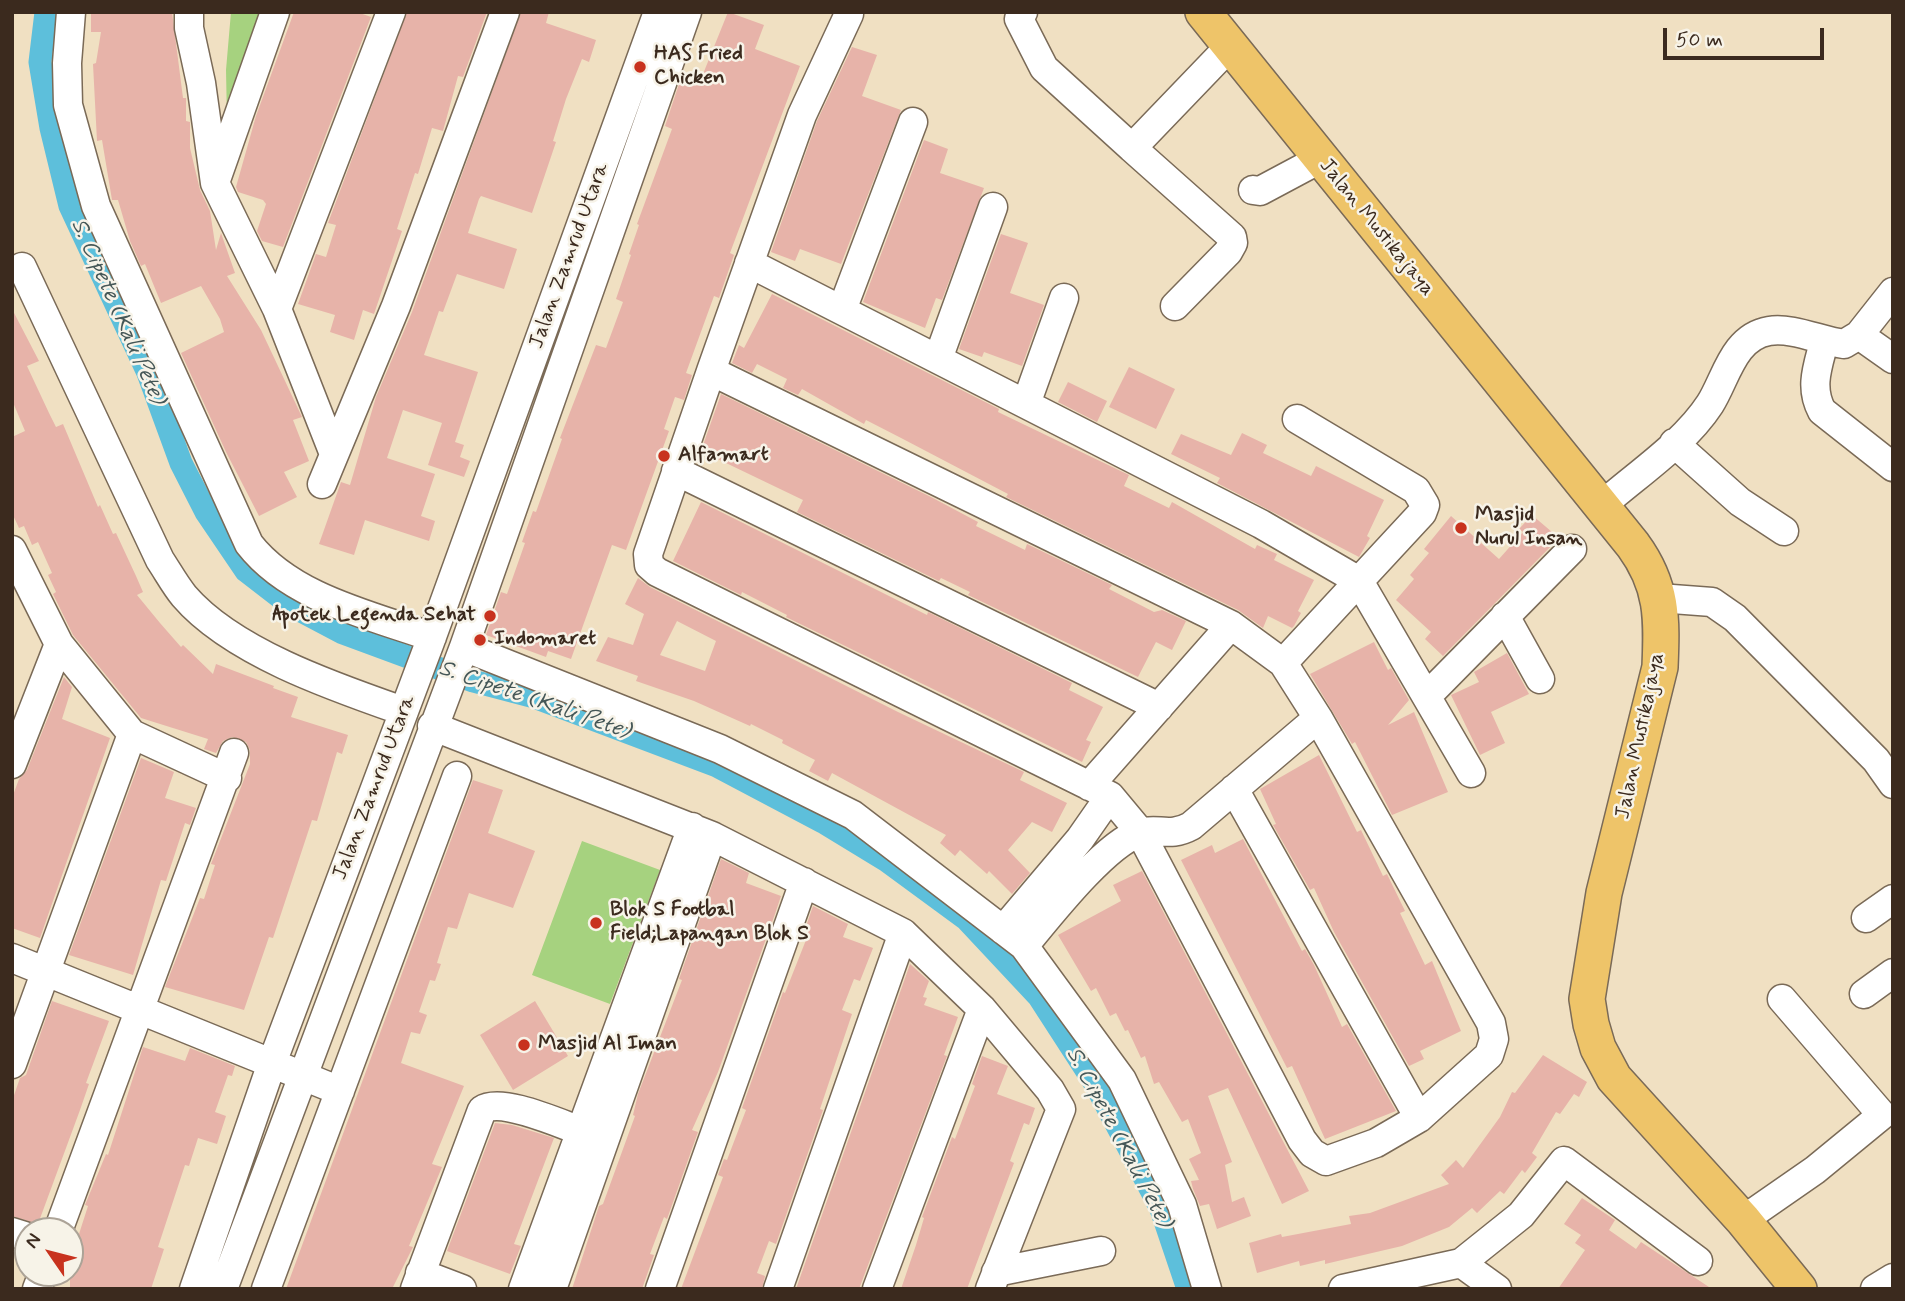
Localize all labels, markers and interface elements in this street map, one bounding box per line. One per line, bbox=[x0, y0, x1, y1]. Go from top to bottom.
scale bar bbox=[1667, 14, 1828, 58]
text: 50 m bbox=[1676, 26, 1723, 54]
place label: HAS Fried Chicken bbox=[654, 42, 743, 92]
marker: HAS Fried Chicken bbox=[632, 59, 648, 75]
street label: Jalan Mustikajaya bbox=[1313, 154, 1439, 302]
street label: Jalan Zamrud Utara bbox=[525, 160, 615, 352]
water label: S. Cipete (Kali Pete) bbox=[64, 215, 170, 409]
place label: Alfamart bbox=[678, 443, 769, 469]
marker: Alfamart bbox=[656, 448, 672, 464]
place label: Masjid Nurul Insan bbox=[1475, 503, 1582, 553]
marker: Masjid Nurul Insan bbox=[1453, 520, 1469, 536]
place label: Apotek Legenda Sehat bbox=[272, 603, 476, 629]
marker: Apotek Legenda Sehat bbox=[482, 608, 498, 624]
place label: Indomaret bbox=[494, 627, 596, 653]
marker: Indomaret bbox=[472, 632, 488, 648]
street label: Jalan Mustikajaya bbox=[1611, 650, 1671, 822]
water label: S. Cipete (Kali Pete) bbox=[435, 655, 633, 747]
street label: Jalan Zamrud Utara bbox=[328, 692, 422, 884]
place label: Blok S Footbal Field;Lapangan Blok S bbox=[610, 898, 809, 948]
marker: Blok S Footbal Field;Lapangan Blok S bbox=[588, 915, 604, 931]
place label: Masjid Al Iman bbox=[538, 1032, 677, 1058]
marker: Masjid Al Iman bbox=[516, 1037, 532, 1053]
water label: S. Cipete (Kali Pete) bbox=[1059, 1043, 1177, 1233]
north arrow bbox=[14, 1217, 84, 1287]
text: N bbox=[19, 1228, 47, 1253]

